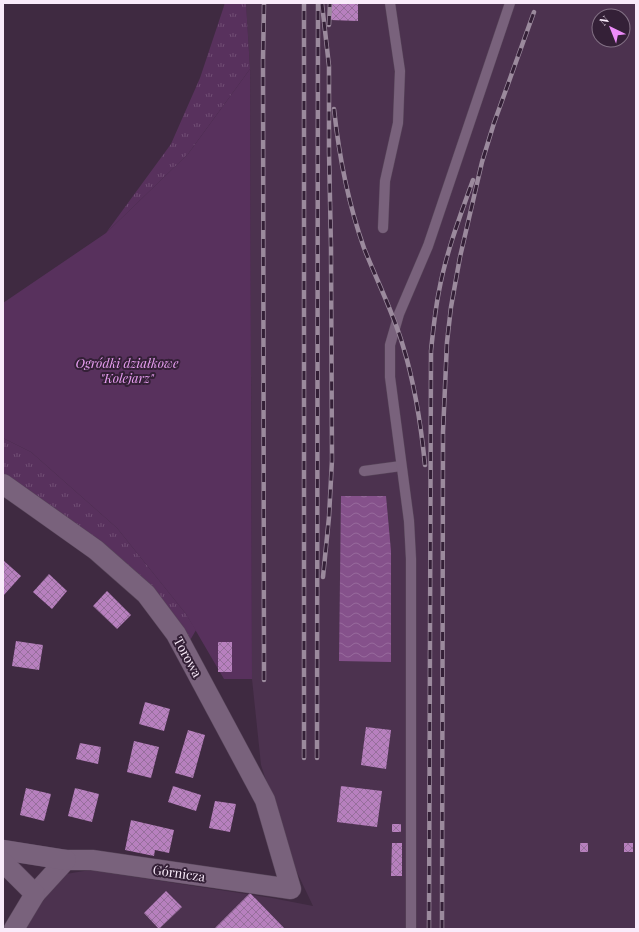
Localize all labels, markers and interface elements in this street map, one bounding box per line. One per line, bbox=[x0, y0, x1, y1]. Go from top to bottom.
north arrow bbox=[591, 8, 631, 48]
text: N bbox=[596, 12, 612, 29]
park label: Ogródki działkowe "Kolejarz" bbox=[76, 354, 179, 386]
street label: Torowa bbox=[170, 634, 207, 680]
street label: Górnicza bbox=[152, 860, 207, 885]

